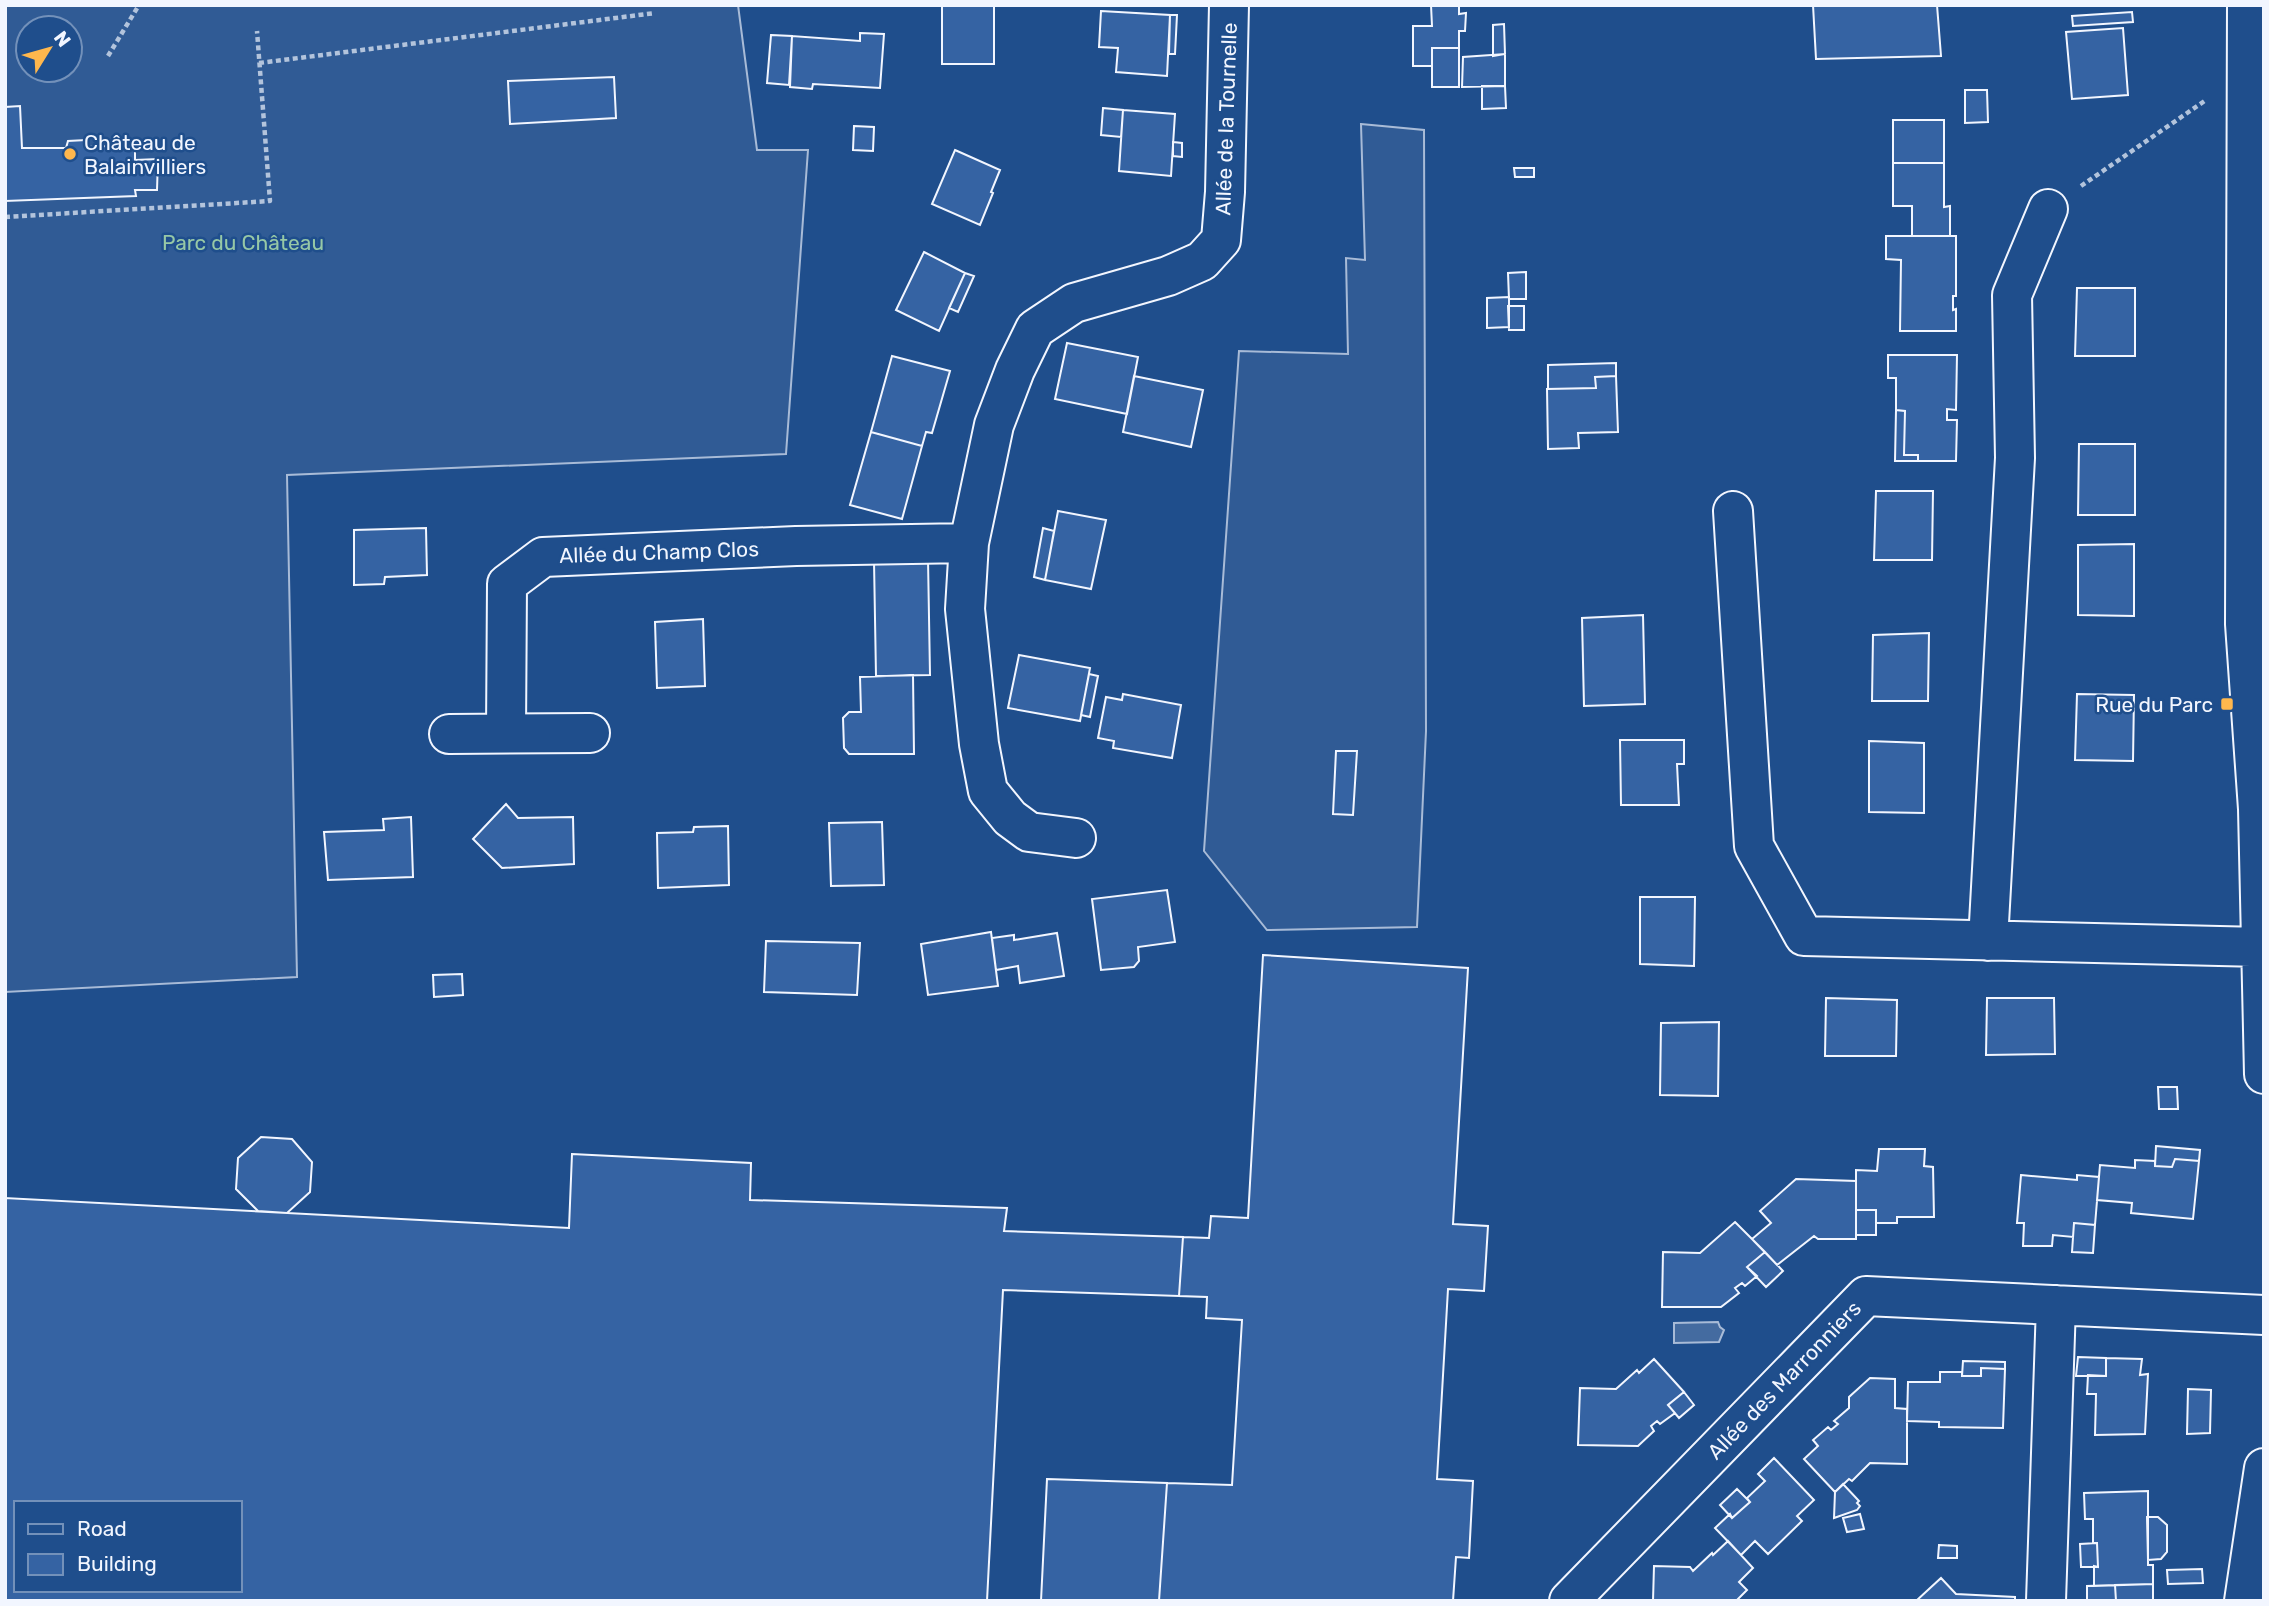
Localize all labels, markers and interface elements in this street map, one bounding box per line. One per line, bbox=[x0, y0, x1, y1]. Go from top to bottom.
north arrow bbox=[14, 14, 84, 84]
street label: Allée de la Tournelle bbox=[1210, 22, 1242, 216]
text: N bbox=[49, 27, 75, 51]
place label: Château de Balainvilliers bbox=[84, 130, 206, 179]
marker: Château de Balainvilliers bbox=[62, 146, 78, 162]
park label: Parc du Château bbox=[162, 230, 324, 255]
street label: Allée du Champ Clos bbox=[559, 536, 759, 568]
place label: Rue du Parc bbox=[2095, 692, 2213, 717]
marker: Rue du Parc bbox=[2219, 696, 2235, 712]
street label: Allée des Marronniers bbox=[1702, 1296, 1866, 1464]
legend bbox=[14, 1501, 242, 1592]
text: Road bbox=[77, 1516, 127, 1541]
text: Building bbox=[77, 1551, 157, 1576]

